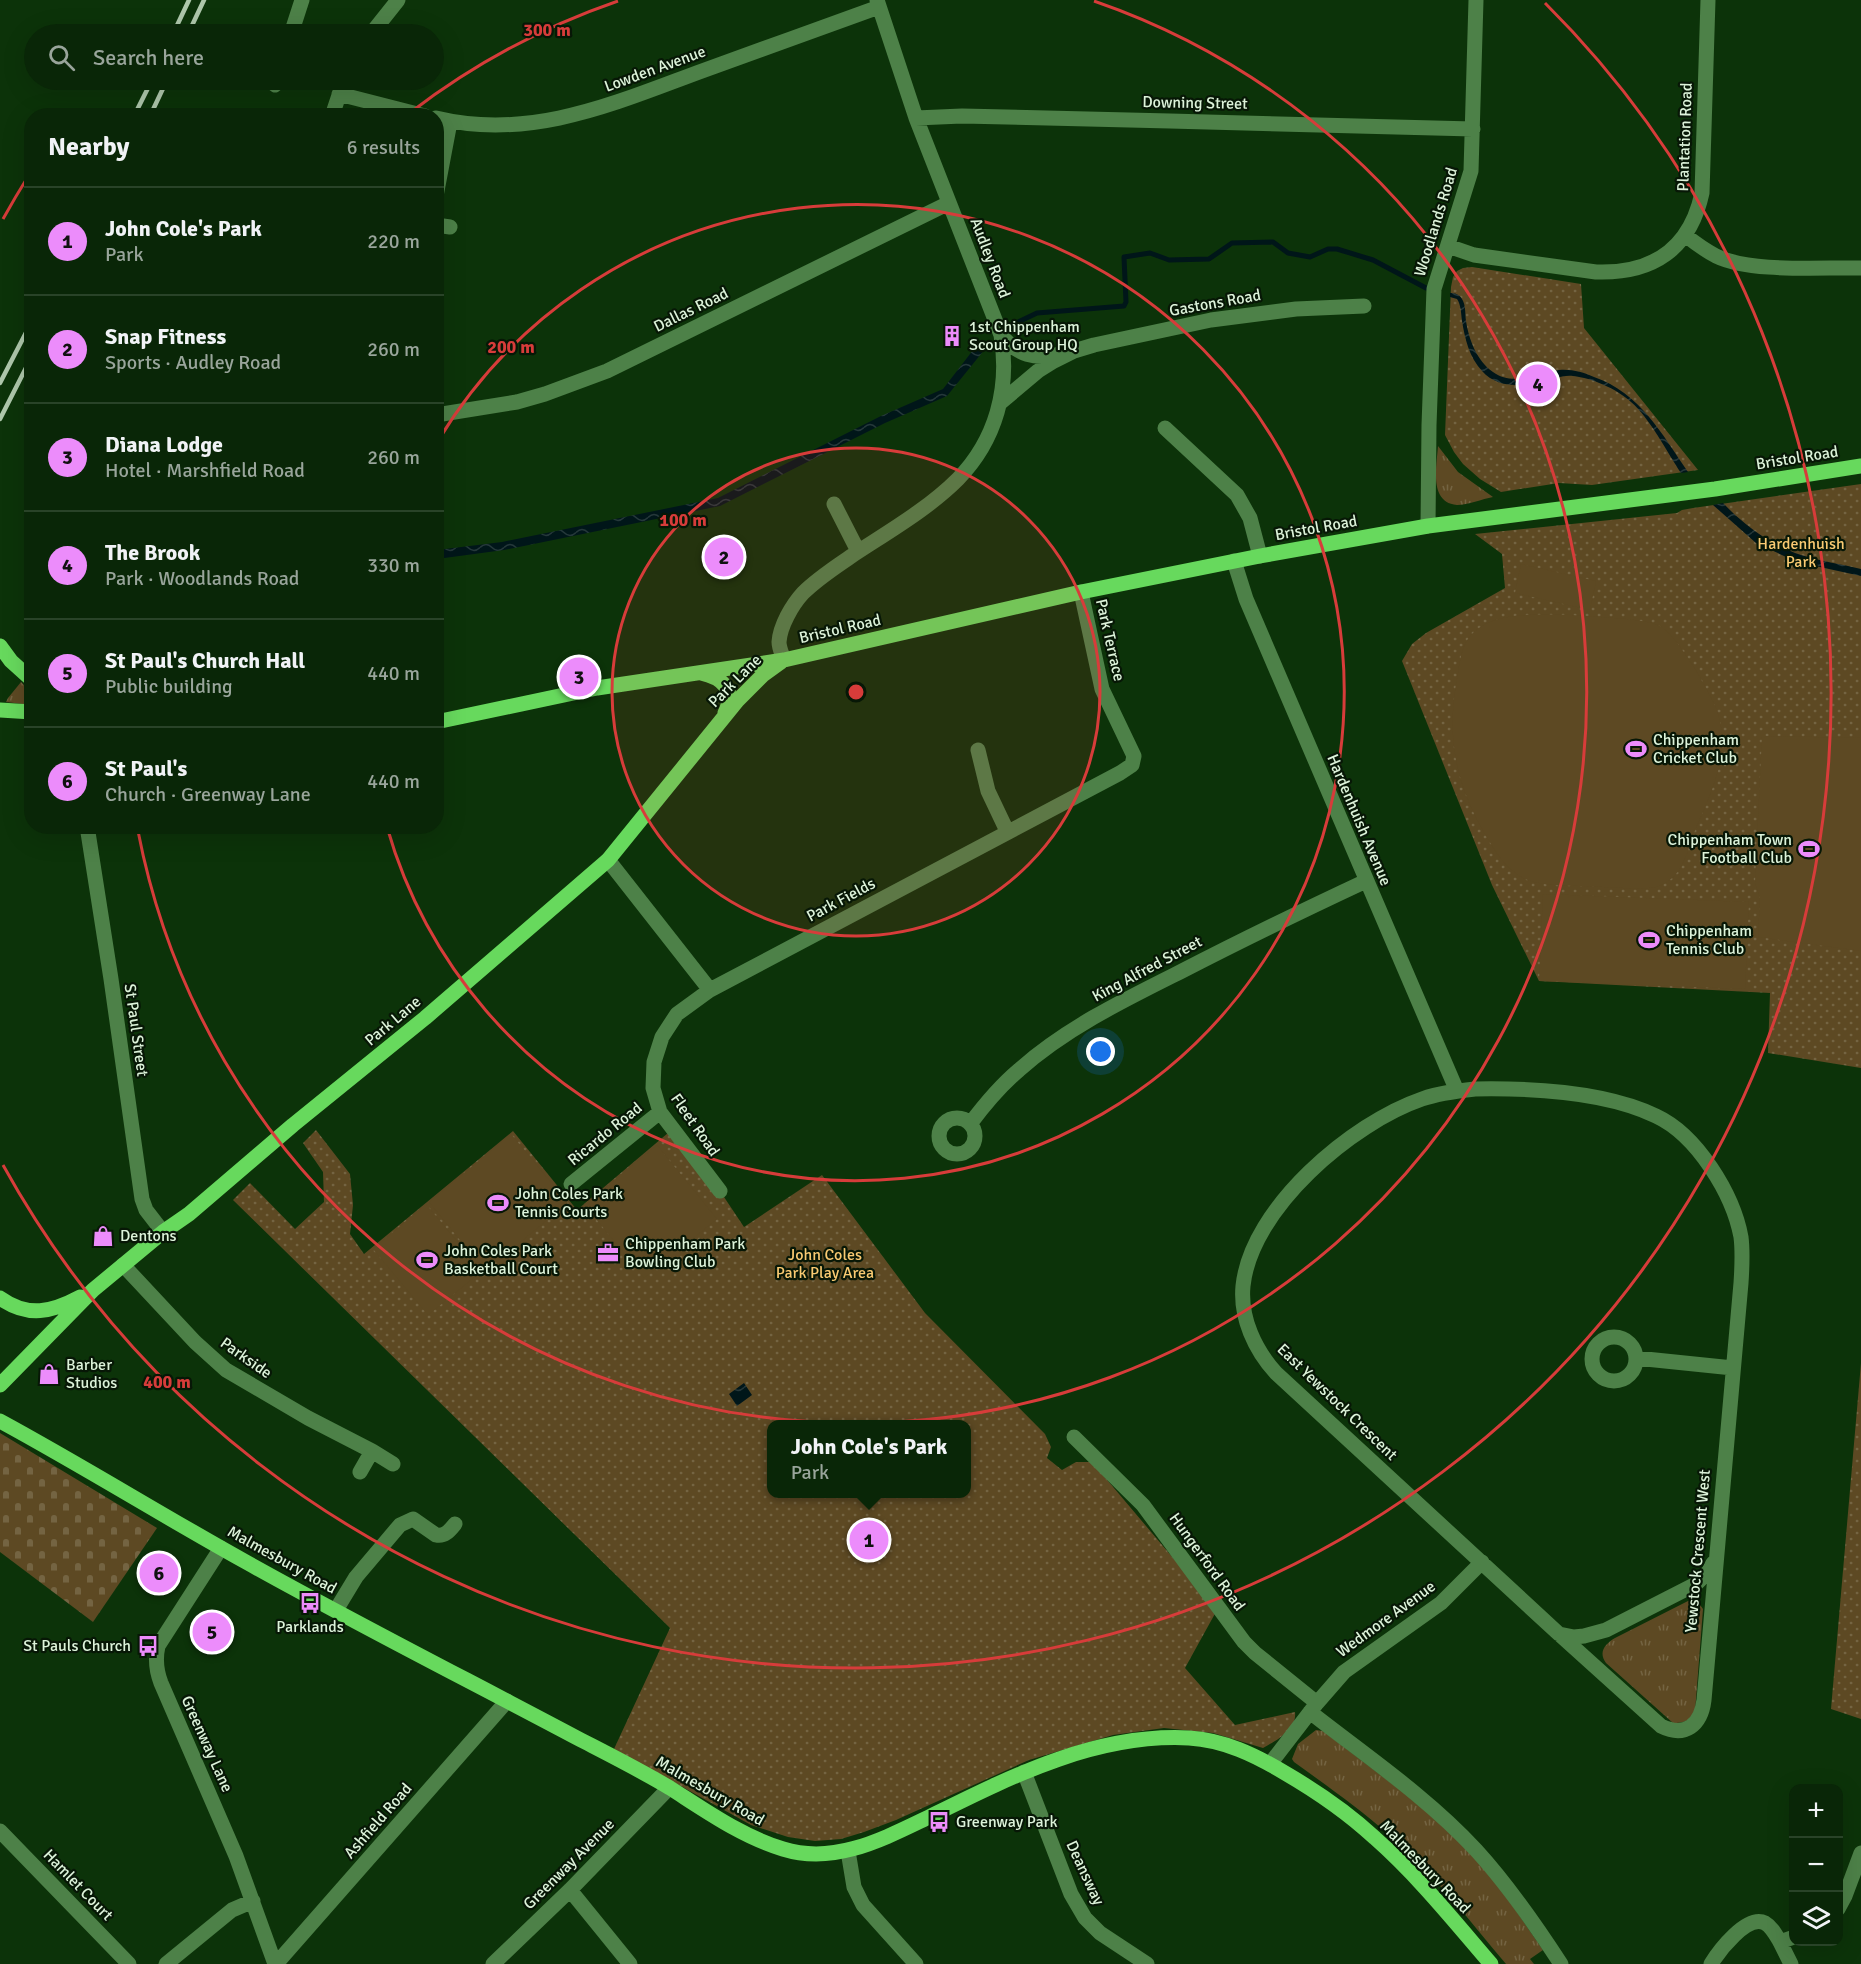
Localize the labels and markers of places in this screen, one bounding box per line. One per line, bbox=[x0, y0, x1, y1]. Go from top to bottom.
place label: 1st Chippenham Scout Group HQ bbox=[969, 317, 1080, 355]
building icon: 1st Chippenham Scout Group HQ bbox=[940, 324, 964, 348]
pin: 4 bbox=[1518, 362, 1558, 406]
pin: 2 bbox=[704, 534, 744, 580]
pin: 3 bbox=[560, 654, 598, 700]
centre of rings bbox=[846, 682, 866, 702]
place label: Chippenham Cricket Club bbox=[1653, 730, 1739, 768]
sports icon: Chippenham Cricket Club bbox=[1624, 737, 1648, 761]
place label: Chippenham Town Football Club bbox=[1668, 830, 1792, 868]
sports icon: Chippenham Town Football Club bbox=[1797, 837, 1821, 861]
place label: Chippenham Tennis Club bbox=[1666, 921, 1752, 959]
sports icon: Chippenham Tennis Club bbox=[1637, 928, 1661, 952]
place label: John Coles Park Tennis Courts bbox=[515, 1184, 623, 1222]
sports icon: John Coles Park Tennis Courts bbox=[486, 1191, 510, 1215]
shop icon: Dentons bbox=[91, 1224, 115, 1248]
place label: Dentons bbox=[120, 1226, 177, 1246]
place label: Chippenham Park Bowling Club bbox=[625, 1234, 745, 1272]
place label: John Coles Park Basketball Court bbox=[444, 1241, 558, 1279]
office icon: Chippenham Park Bowling Club bbox=[596, 1241, 620, 1265]
sports icon: John Coles Park Basketball Court bbox=[415, 1248, 439, 1272]
place label: Barber Studios bbox=[66, 1355, 117, 1393]
shop icon: Barber Studios bbox=[37, 1362, 61, 1386]
pin: 1 bbox=[850, 1518, 888, 1562]
pin: 6 bbox=[140, 1550, 178, 1596]
bus stop icon: Parklands bbox=[298, 1591, 322, 1615]
pin: 5 bbox=[192, 1610, 232, 1654]
place label: Parklands bbox=[276, 1617, 344, 1637]
bus stop icon: St Pauls Church bbox=[136, 1634, 160, 1658]
place label: St Pauls Church bbox=[23, 1636, 131, 1656]
bus stop icon: Greenway Park bbox=[927, 1810, 951, 1834]
place label: Greenway Park bbox=[956, 1812, 1057, 1832]

